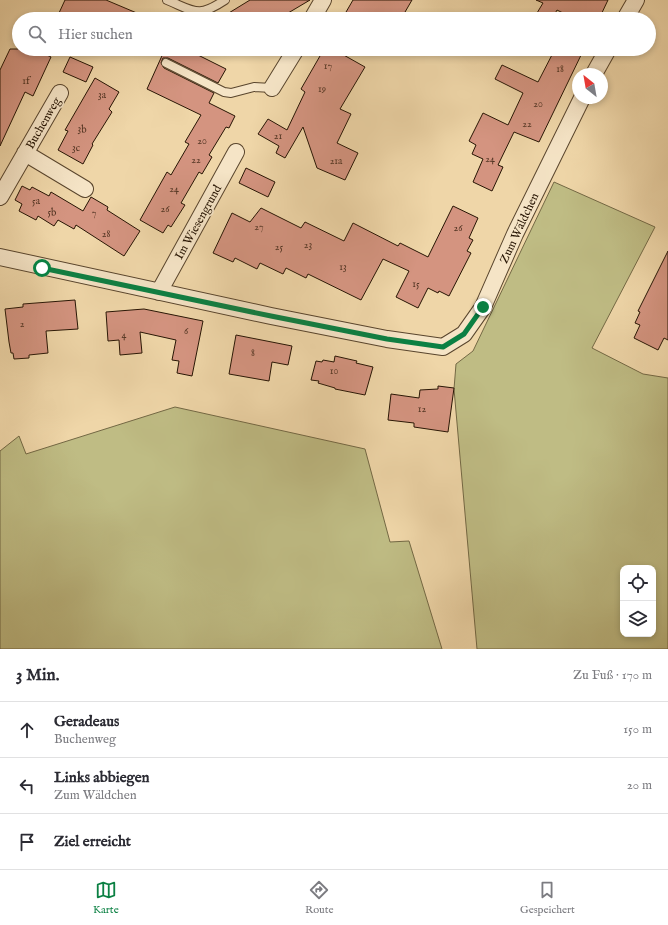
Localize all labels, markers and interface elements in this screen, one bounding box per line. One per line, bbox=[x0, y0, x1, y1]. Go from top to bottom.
search box bbox=[12, 12, 656, 56]
icon: search bbox=[26, 23, 48, 45]
text: Hier suchen bbox=[58, 25, 133, 44]
house number: 17 bbox=[324, 60, 333, 73]
house number: 18 bbox=[556, 63, 564, 76]
north arrow bbox=[572, 68, 608, 104]
house number: 1f bbox=[22, 75, 32, 88]
house number: 19 bbox=[318, 83, 326, 96]
house number: 3a bbox=[98, 89, 107, 102]
street label: Buchenweg bbox=[23, 94, 64, 152]
house number: 20 bbox=[533, 98, 543, 111]
house number: 22 bbox=[522, 118, 532, 131]
house number: 3b bbox=[77, 123, 87, 136]
house number: 21 bbox=[274, 130, 282, 143]
house number: 20 bbox=[197, 135, 207, 148]
house number: 3c bbox=[72, 142, 80, 155]
house number: 24 bbox=[485, 153, 495, 166]
house number: 22 bbox=[191, 154, 201, 167]
house number: 21a bbox=[330, 155, 343, 168]
street label: Im Wiesengrund bbox=[172, 182, 225, 262]
house number: 24 bbox=[169, 183, 179, 196]
street label: Zum Wäldchen bbox=[497, 190, 543, 266]
house number: 5a bbox=[32, 195, 41, 208]
house number: 26 bbox=[161, 203, 170, 216]
house number: 5b bbox=[48, 206, 56, 219]
house number: 7 bbox=[92, 207, 97, 220]
house number: 27 bbox=[254, 221, 264, 234]
house number: 26 bbox=[454, 222, 463, 235]
house number: 28 bbox=[102, 228, 110, 241]
house number: 23 bbox=[304, 239, 312, 252]
house number: 25 bbox=[275, 241, 284, 254]
route start bbox=[33, 259, 51, 277]
house number: 13 bbox=[339, 261, 347, 274]
house number: 15 bbox=[412, 278, 420, 291]
route end bbox=[474, 298, 492, 316]
house number: 2 bbox=[20, 318, 25, 331]
house number: 6 bbox=[184, 325, 189, 338]
house number: 4 bbox=[122, 329, 127, 342]
house number: 8 bbox=[251, 347, 255, 360]
house number: 10 bbox=[330, 365, 338, 378]
house number: 12 bbox=[418, 403, 427, 416]
map controls bbox=[620, 565, 656, 637]
button: locate bbox=[620, 565, 656, 601]
button: layers bbox=[620, 601, 656, 637]
text: 3 Min. bbox=[16, 665, 59, 686]
text: Zu Fuß · 170 m bbox=[573, 667, 652, 684]
text: Geradeaus bbox=[54, 712, 119, 731]
icon: ahead bbox=[16, 719, 38, 741]
text: 150 m bbox=[623, 721, 652, 738]
text: Buchenweg bbox=[54, 731, 116, 748]
text: Links abbiegen bbox=[54, 768, 150, 787]
icon: left bbox=[16, 775, 38, 797]
text: 20 m bbox=[627, 777, 652, 794]
text: Zum Wäldchen bbox=[54, 787, 137, 804]
icon: arrive bbox=[16, 831, 38, 853]
text: Ziel erreicht bbox=[54, 832, 131, 851]
tab: Karte bbox=[93, 879, 119, 917]
tab: Route bbox=[305, 879, 334, 917]
tab: Gespeichert bbox=[520, 879, 575, 917]

